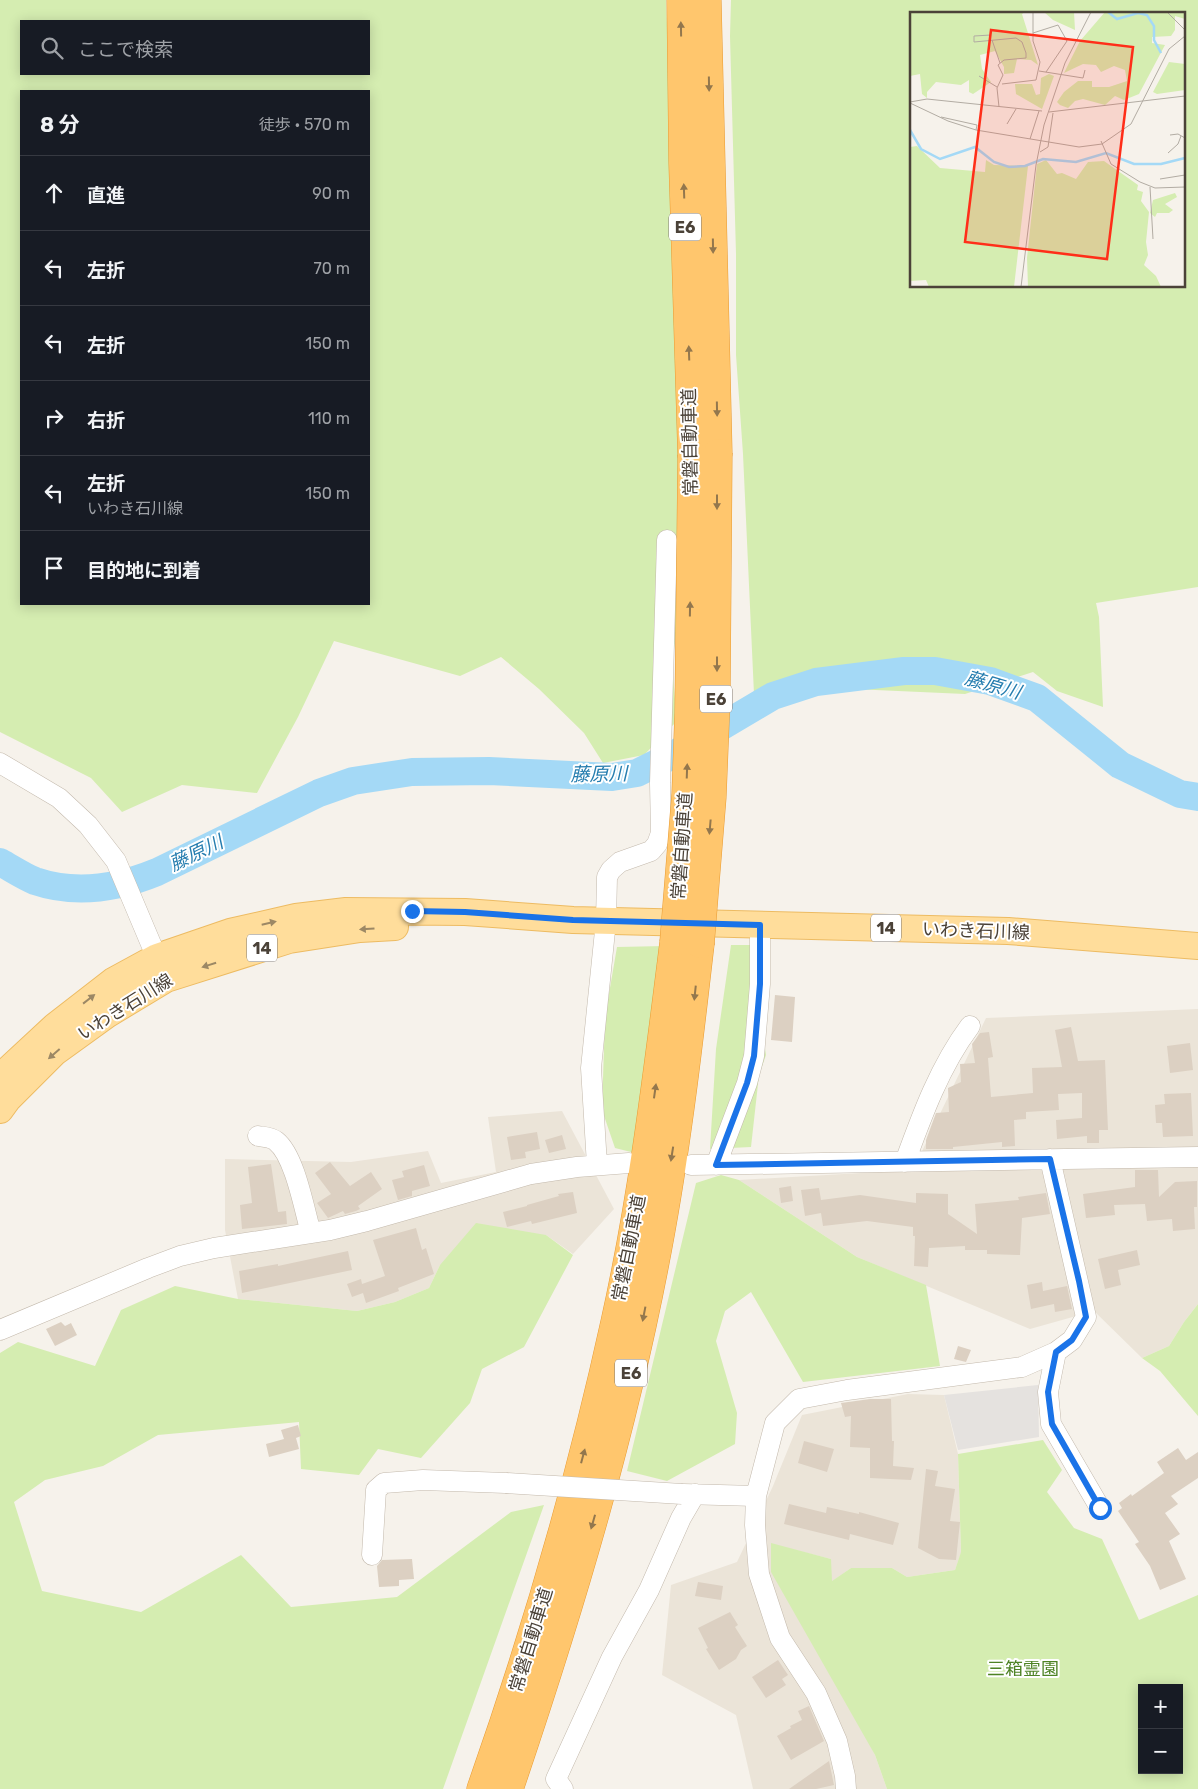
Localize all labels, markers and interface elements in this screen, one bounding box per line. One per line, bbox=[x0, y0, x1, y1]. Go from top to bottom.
inset map bbox=[910, 12, 1186, 288]
search box bbox=[20, 20, 370, 75]
one-way arrow bbox=[677, 20, 685, 36]
icon: search bbox=[38, 34, 66, 62]
text: ここで検索 bbox=[78, 38, 173, 61]
one-way arrow bbox=[705, 76, 713, 92]
text: 8 分 bbox=[40, 112, 80, 137]
text: 徒歩 · 570 m bbox=[259, 115, 350, 134]
icon: ahead bbox=[40, 179, 68, 207]
one-way arrow bbox=[680, 183, 688, 199]
text: 直進 bbox=[87, 184, 125, 207]
text: 90 m bbox=[312, 184, 350, 203]
road number: E6 bbox=[669, 213, 701, 240]
one-way arrow bbox=[709, 238, 717, 254]
icon: left bbox=[40, 254, 68, 282]
text: 左折 bbox=[87, 259, 125, 282]
text: 70 m bbox=[313, 259, 350, 278]
icon: left bbox=[40, 329, 68, 357]
text: 左折 bbox=[87, 334, 125, 357]
text: 150 m bbox=[305, 334, 350, 353]
one-way arrow bbox=[685, 345, 693, 361]
street label: 常磐自動車道 bbox=[678, 388, 702, 496]
one-way arrow bbox=[713, 401, 721, 417]
icon: right bbox=[40, 404, 68, 432]
text: 右折 bbox=[87, 409, 125, 432]
text: 110 m bbox=[308, 409, 350, 428]
text: 左折 bbox=[87, 472, 125, 495]
icon: left bbox=[40, 479, 68, 507]
text: 150 m bbox=[305, 484, 350, 503]
one-way arrow bbox=[713, 494, 721, 510]
text: いわき石川線 bbox=[87, 499, 183, 518]
icon: arrive bbox=[40, 554, 68, 582]
text: 目的地に到着 bbox=[87, 559, 201, 582]
one-way arrow bbox=[686, 601, 694, 617]
one-way arrow bbox=[713, 657, 721, 673]
water label: 藤原川 bbox=[962, 666, 1025, 704]
road number: E6 bbox=[700, 686, 732, 712]
water label: 藤原川 bbox=[570, 762, 630, 786]
one-way arrow bbox=[683, 763, 691, 779]
street label: 常磐自動車道 bbox=[667, 791, 697, 901]
one-way arrow bbox=[705, 819, 713, 835]
water label: 藤原川 bbox=[165, 829, 228, 876]
route end bbox=[401, 900, 424, 923]
road number: 14 bbox=[871, 914, 901, 941]
street label: いわき石川線 bbox=[922, 918, 1030, 944]
one-way arrow bbox=[262, 919, 277, 927]
one-way arrow bbox=[359, 925, 375, 933]
road number: 14 bbox=[247, 934, 277, 961]
one-way arrow bbox=[201, 961, 216, 969]
street label: いわき石川線 bbox=[73, 969, 177, 1045]
one-way arrow bbox=[691, 985, 699, 1001]
one-way arrow bbox=[82, 994, 96, 1004]
one-way arrow bbox=[49, 1048, 61, 1060]
one-way arrow bbox=[651, 1082, 659, 1098]
one-way arrow bbox=[668, 1146, 676, 1162]
street label: 常磐自動車道 bbox=[608, 1193, 650, 1303]
one-way arrow bbox=[640, 1306, 648, 1321]
road number: E6 bbox=[615, 1360, 647, 1386]
one-way arrow bbox=[579, 1448, 587, 1463]
route start bbox=[1089, 1497, 1112, 1520]
one-way arrow bbox=[588, 1515, 596, 1530]
street label: 常磐自動車道 bbox=[505, 1585, 557, 1695]
park label: 三箱霊園 bbox=[987, 1658, 1059, 1680]
map controls bbox=[1138, 1684, 1183, 1774]
button: + bbox=[1138, 1684, 1183, 1729]
button: − bbox=[1138, 1729, 1183, 1774]

